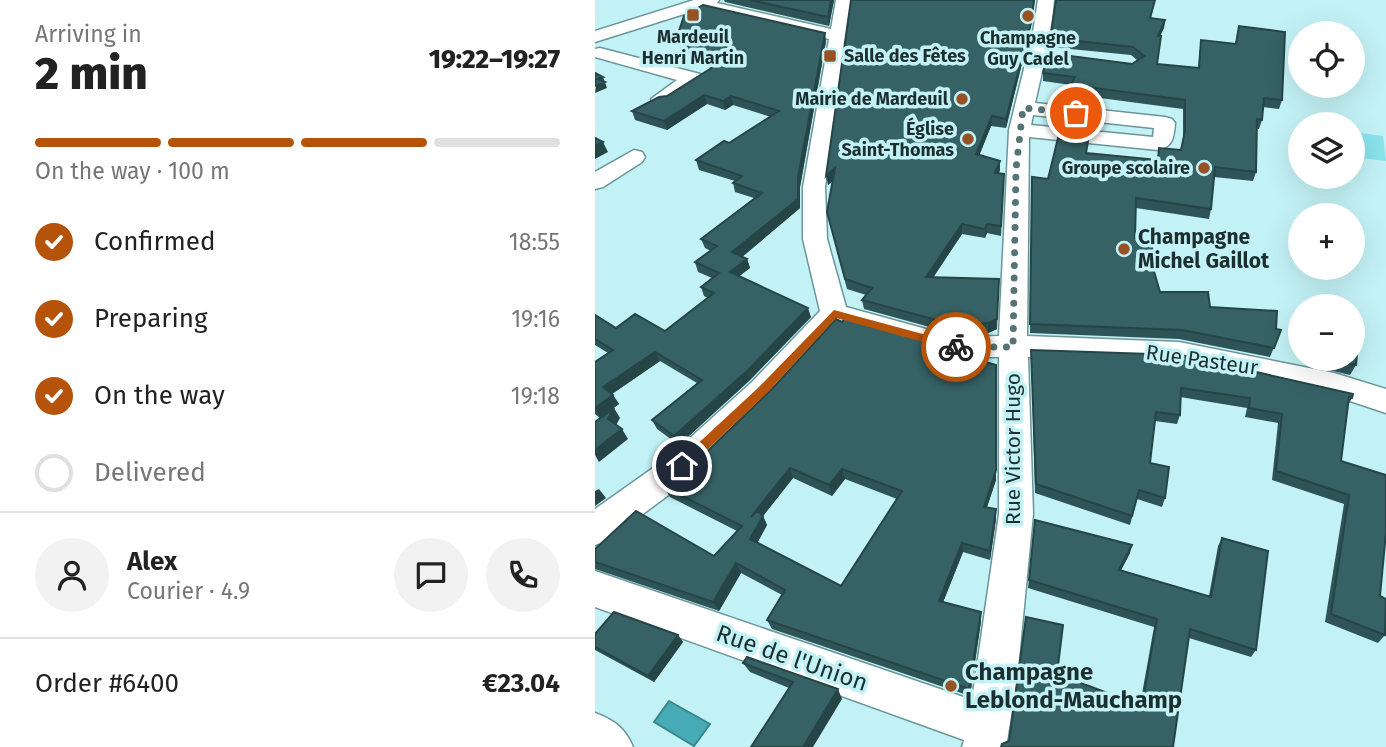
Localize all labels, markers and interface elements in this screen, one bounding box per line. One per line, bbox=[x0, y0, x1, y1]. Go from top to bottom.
marker: Mardeuil Henri Martin bbox=[685, 7, 701, 23]
marker: Champagne Guy Cadel bbox=[1020, 8, 1036, 24]
text: Arriving in bbox=[35, 20, 142, 48]
map controls bbox=[1288, 21, 1365, 371]
button: locate bbox=[1288, 21, 1365, 98]
place label: Mardeuil Henri Martin bbox=[642, 26, 744, 69]
place label: Champagne Guy Cadel bbox=[980, 27, 1076, 70]
text: 19:22–19:27 bbox=[429, 44, 560, 75]
place label: Salle des Fêtes bbox=[844, 45, 966, 67]
text: 2 min bbox=[35, 46, 148, 101]
marker: Salle des Fêtes bbox=[822, 48, 838, 64]
pin bbox=[1046, 83, 1106, 143]
place label: Mairie de Mardeuil bbox=[795, 88, 949, 110]
marker: Mairie de Mardeuil bbox=[954, 91, 970, 107]
icon: bag bbox=[1057, 94, 1095, 132]
button: layers bbox=[1288, 112, 1365, 189]
place label: Église Saint-Thomas bbox=[842, 117, 954, 161]
marker: Église Saint-Thomas bbox=[960, 131, 976, 147]
text: On the way · 100 m bbox=[35, 157, 230, 185]
place label: Groupe scolaire bbox=[1062, 157, 1190, 179]
marker: Groupe scolaire bbox=[1196, 160, 1212, 176]
button: + bbox=[1288, 203, 1365, 280]
icon: check bbox=[35, 223, 73, 261]
place label: Champagne Michel Gaillot bbox=[1138, 224, 1270, 274]
text: Confirmed bbox=[94, 226, 215, 257]
text: 18:55 bbox=[509, 228, 560, 256]
marker: Champagne Michel Gaillot bbox=[1116, 241, 1132, 257]
button: − bbox=[1288, 294, 1365, 371]
icon: check bbox=[35, 300, 73, 338]
text: Preparing bbox=[94, 303, 207, 334]
text: 19:16 bbox=[511, 305, 560, 333]
courier bbox=[921, 312, 991, 382]
icon: bike bbox=[937, 328, 975, 366]
street label: Rue Pasteur bbox=[1144, 339, 1260, 381]
street label: Rue Victor Hugo bbox=[1000, 373, 1026, 525]
icon: check bbox=[35, 377, 73, 415]
text: On the way bbox=[94, 380, 225, 411]
text: 19:18 bbox=[511, 382, 560, 410]
pin bbox=[652, 436, 712, 496]
icon: home bbox=[663, 447, 701, 485]
text: Delivered bbox=[94, 457, 206, 488]
button: person bbox=[35, 538, 109, 612]
button: chat bbox=[394, 538, 468, 612]
button: phone bbox=[486, 538, 560, 612]
text: Alex bbox=[127, 546, 177, 577]
text: Courier · 4.9 bbox=[127, 577, 250, 605]
street label: Rue de l'Union bbox=[713, 619, 871, 697]
place label: Champagne Leblond-Mauchamp bbox=[965, 658, 1182, 714]
text: Order #6400 bbox=[35, 668, 179, 699]
text: €23.04 bbox=[482, 668, 560, 699]
marker: Champagne Leblond-Mauchamp bbox=[943, 678, 959, 694]

